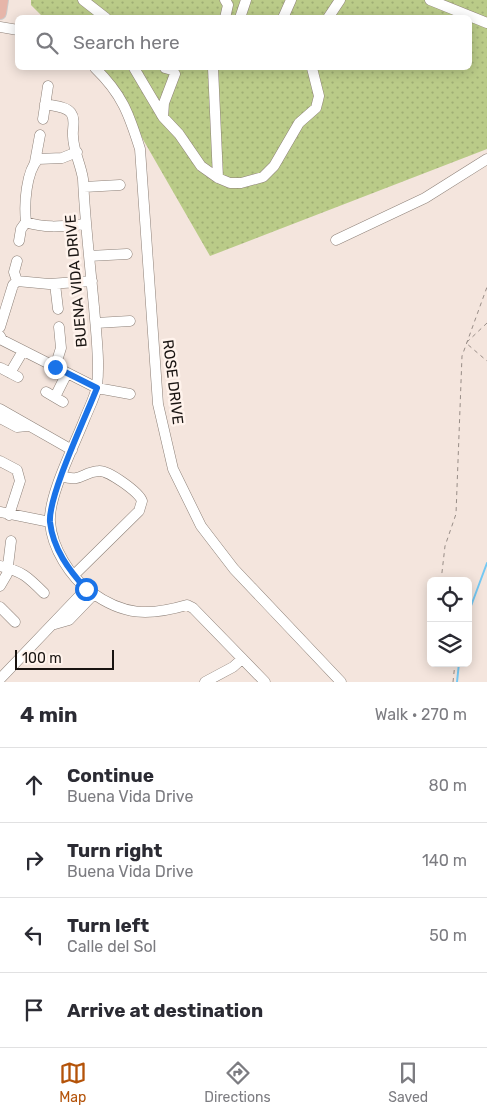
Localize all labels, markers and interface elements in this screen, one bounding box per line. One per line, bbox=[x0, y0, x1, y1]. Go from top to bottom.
search box bbox=[15, 15, 472, 70]
icon: search bbox=[33, 29, 61, 57]
text: Search here bbox=[73, 31, 180, 54]
street label: BUENA VIDA DRIVE bbox=[61, 214, 91, 348]
street label: ROSE DRIVE bbox=[159, 339, 187, 425]
route end bbox=[44, 356, 67, 379]
map controls bbox=[427, 577, 472, 667]
button: locate bbox=[427, 577, 472, 622]
route start bbox=[75, 578, 98, 601]
button: layers bbox=[427, 622, 472, 667]
scale bar bbox=[15, 647, 114, 670]
text: 100 m bbox=[22, 650, 62, 667]
text: 4 min bbox=[20, 702, 78, 727]
text: Walk · 270 m bbox=[375, 705, 467, 724]
text: Continue bbox=[67, 764, 154, 787]
icon: ahead bbox=[20, 771, 48, 799]
text: 80 m bbox=[429, 776, 467, 795]
text: Buena Vida Drive bbox=[67, 787, 193, 806]
text: Turn right bbox=[67, 839, 162, 862]
icon: right bbox=[20, 846, 48, 874]
text: 140 m bbox=[422, 851, 467, 870]
text: Buena Vida Drive bbox=[67, 862, 193, 881]
text: Turn left bbox=[67, 914, 149, 937]
icon: left bbox=[20, 921, 48, 949]
text: 50 m bbox=[429, 926, 467, 945]
text: Calle del Sol bbox=[67, 937, 156, 956]
icon: arrive bbox=[20, 996, 48, 1024]
text: Arrive at destination bbox=[67, 999, 263, 1022]
tab: Map bbox=[59, 1059, 87, 1106]
tab: Directions bbox=[204, 1059, 271, 1106]
tab: Saved bbox=[388, 1059, 428, 1106]

